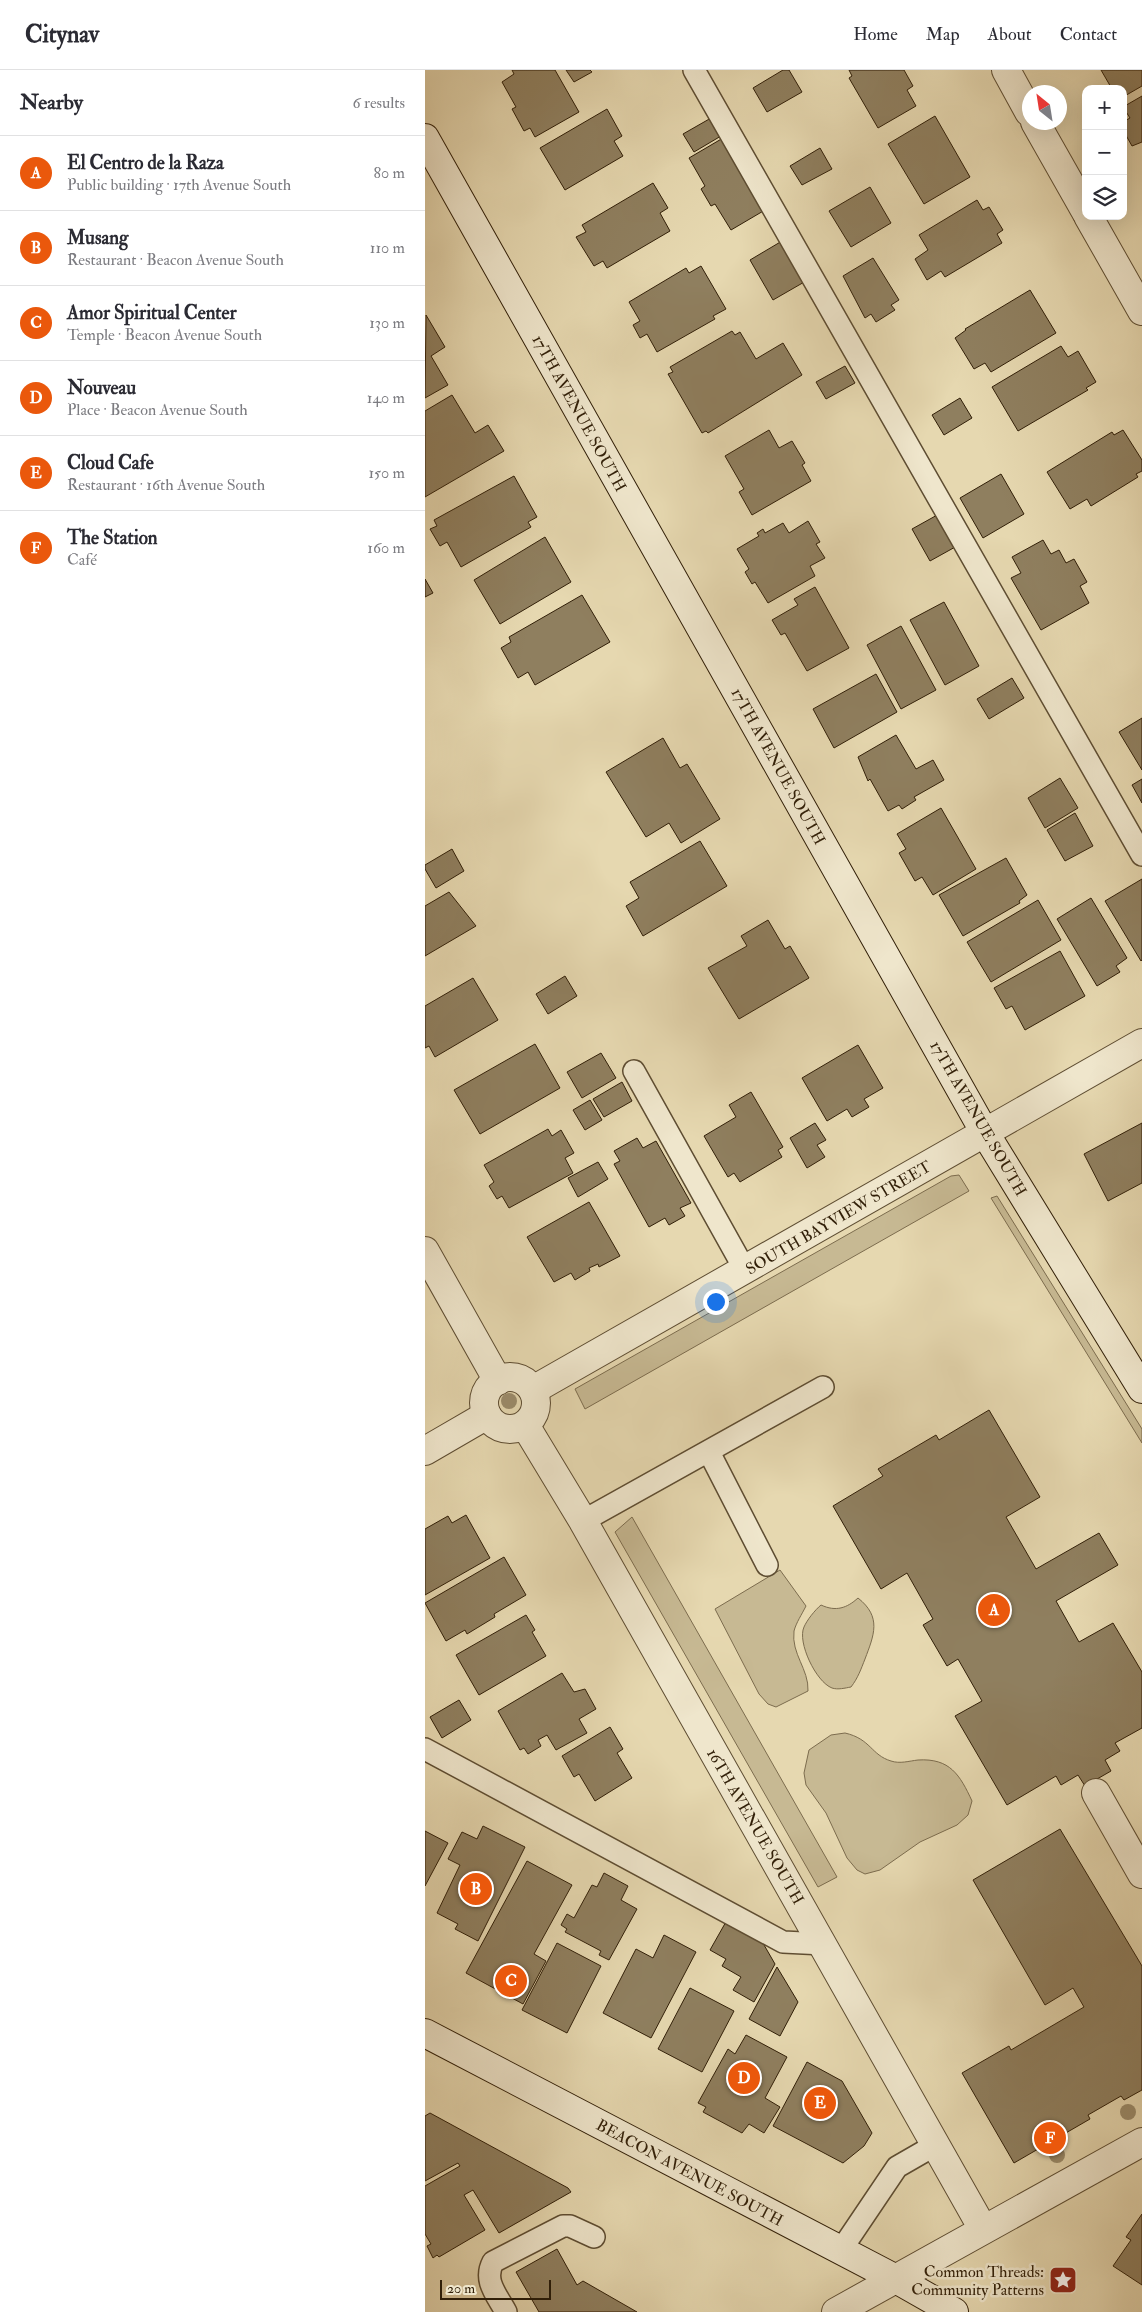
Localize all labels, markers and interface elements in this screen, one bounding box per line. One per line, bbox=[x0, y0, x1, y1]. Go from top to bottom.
text: Citynav bbox=[25, 19, 99, 50]
text: Home bbox=[853, 23, 898, 46]
text: Map bbox=[926, 23, 960, 46]
text: About bbox=[988, 23, 1032, 46]
text: Contact bbox=[1060, 23, 1117, 46]
north arrow bbox=[1022, 85, 1067, 130]
map controls bbox=[1082, 85, 1127, 220]
button: + bbox=[1082, 85, 1127, 130]
text: Nearby bbox=[20, 89, 83, 116]
text: 6 results bbox=[353, 93, 405, 113]
button: − bbox=[1082, 130, 1127, 175]
text: El Centro de la Raza bbox=[67, 151, 224, 175]
text: A bbox=[31, 163, 41, 183]
text: 80 m bbox=[374, 163, 405, 183]
text: Public building · 17th Avenue South bbox=[67, 175, 291, 195]
button: layers bbox=[1082, 175, 1127, 220]
text: Musang bbox=[67, 226, 128, 250]
text: B bbox=[31, 238, 41, 258]
text: 110 m bbox=[370, 238, 405, 258]
text: Restaurant · Beacon Avenue South bbox=[67, 250, 284, 270]
text: Amor Spiritual Center bbox=[67, 301, 237, 325]
text: C bbox=[30, 313, 42, 333]
text: 130 m bbox=[369, 313, 405, 333]
text: Temple · Beacon Avenue South bbox=[67, 325, 262, 345]
street label: 17TH AVENUE SOUTH bbox=[528, 332, 631, 495]
text: Nouveau bbox=[67, 376, 136, 400]
text: D bbox=[29, 388, 43, 408]
text: 140 m bbox=[367, 388, 405, 408]
text: Place · Beacon Avenue South bbox=[67, 400, 248, 420]
text: Cloud Cafe bbox=[67, 451, 154, 475]
text: E bbox=[30, 463, 42, 483]
text: 150 m bbox=[368, 463, 405, 483]
text: Restaurant · 16th Avenue South bbox=[67, 475, 265, 495]
text: The Station bbox=[67, 526, 158, 550]
text: F bbox=[31, 538, 41, 558]
text: 160 m bbox=[367, 538, 405, 558]
text: Café bbox=[67, 550, 97, 570]
street label: 17TH AVENUE SOUTH bbox=[727, 685, 830, 848]
street label: 17TH AVENUE SOUTH bbox=[925, 1037, 1031, 1200]
street label: SOUTH BAYVIEW STREET bbox=[742, 1156, 935, 1279]
your location bbox=[703, 1289, 729, 1315]
pin: A bbox=[978, 1591, 1010, 1629]
street label: 16TH AVENUE SOUTH bbox=[702, 1745, 808, 1908]
pin: B bbox=[460, 1870, 492, 1908]
pin: C bbox=[495, 1962, 527, 2000]
pin: D bbox=[728, 2059, 760, 2097]
pin: E bbox=[804, 2084, 836, 2122]
street label: BEACON AVENUE SOUTH bbox=[593, 2115, 786, 2231]
pin: F bbox=[1034, 2119, 1066, 2157]
place label: Common Threads: Community Patterns bbox=[911, 2262, 1044, 2300]
place icon: Common Threads: Community Patterns bbox=[1048, 2265, 1078, 2295]
scale bar bbox=[440, 2277, 551, 2300]
text: 20 m bbox=[447, 2280, 475, 2297]

